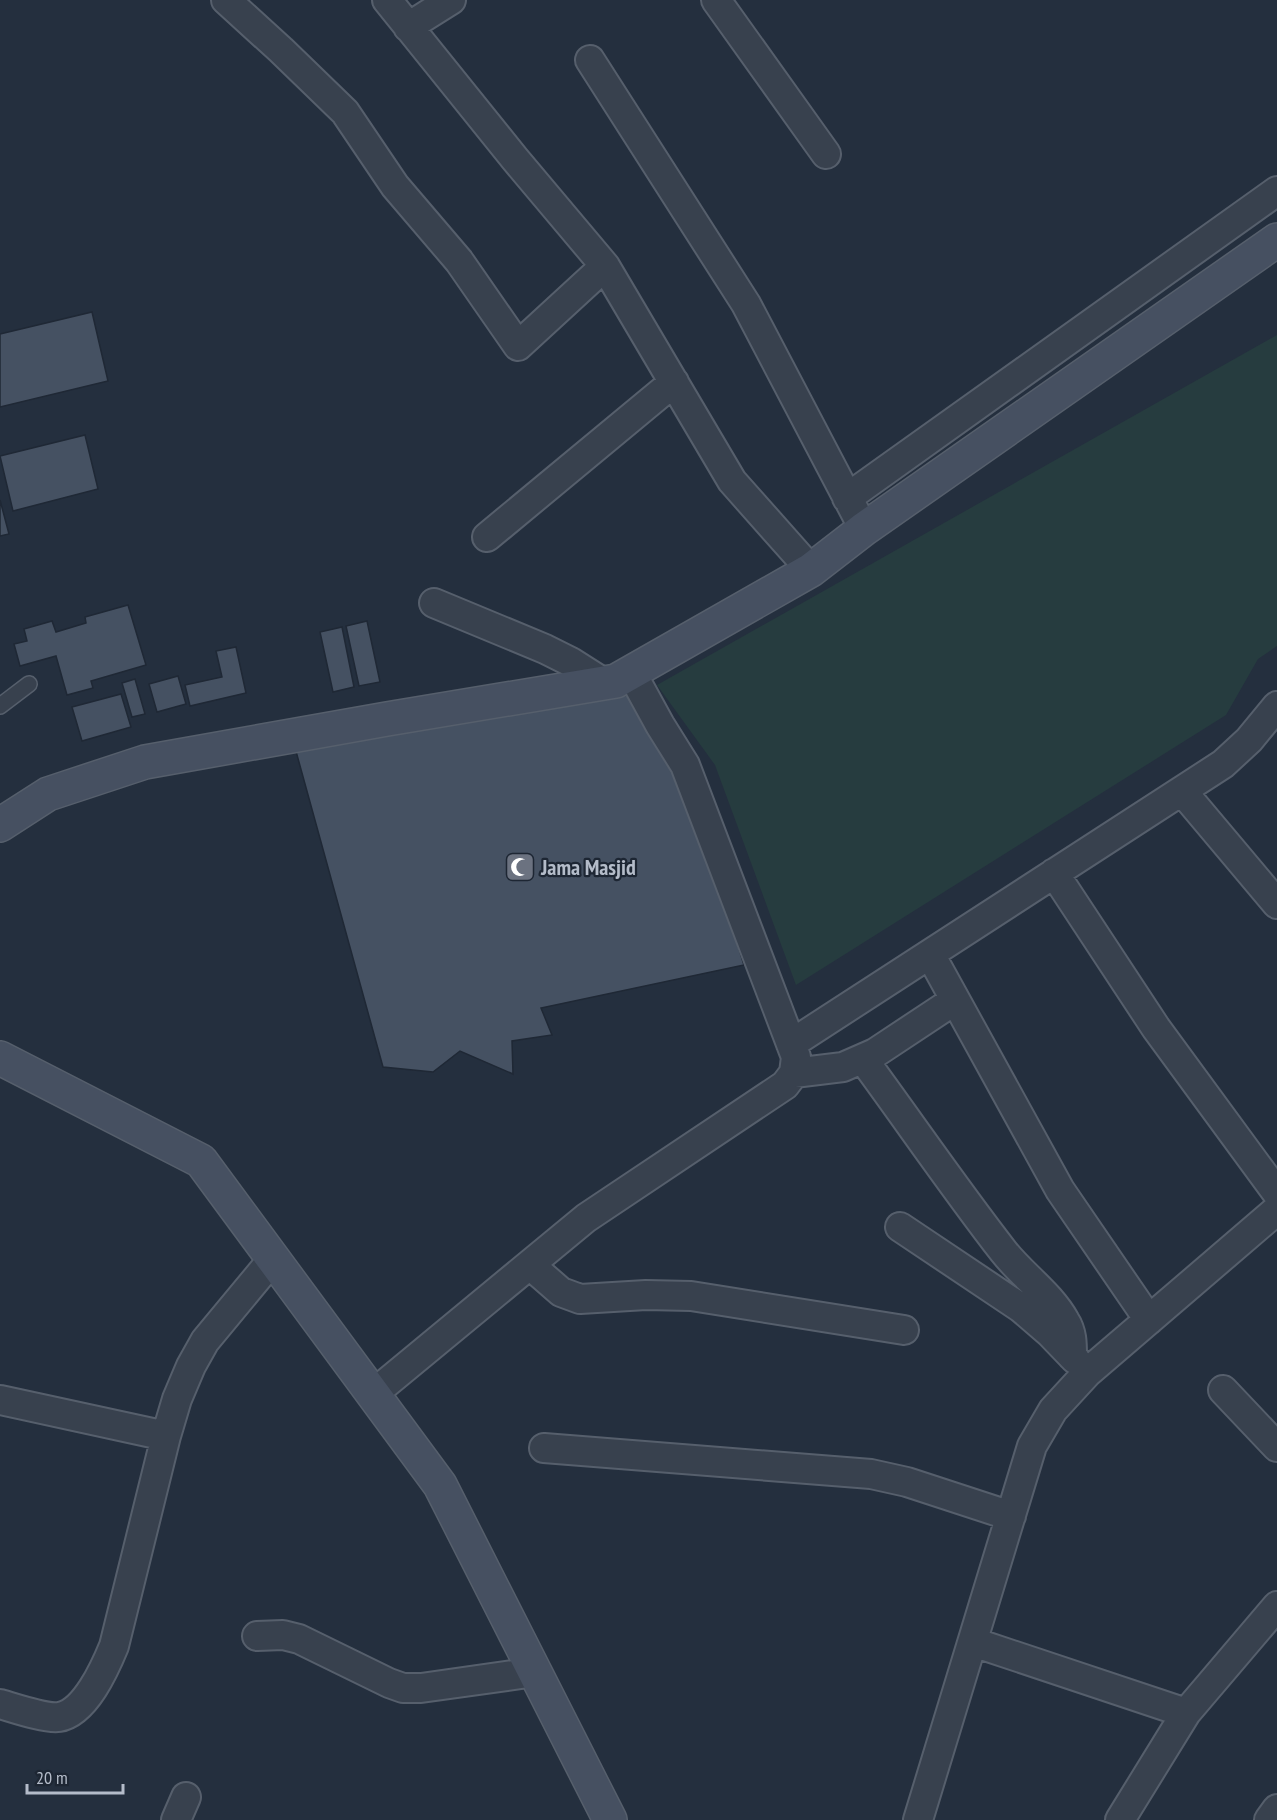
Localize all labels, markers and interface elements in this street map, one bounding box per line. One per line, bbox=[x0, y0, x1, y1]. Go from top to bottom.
mosque icon: Jama Masjid bbox=[504, 851, 536, 883]
place label: Jama Masjid bbox=[540, 853, 636, 881]
scale bar bbox=[27, 1757, 123, 1795]
text: 20 m bbox=[36, 1766, 68, 1789]

